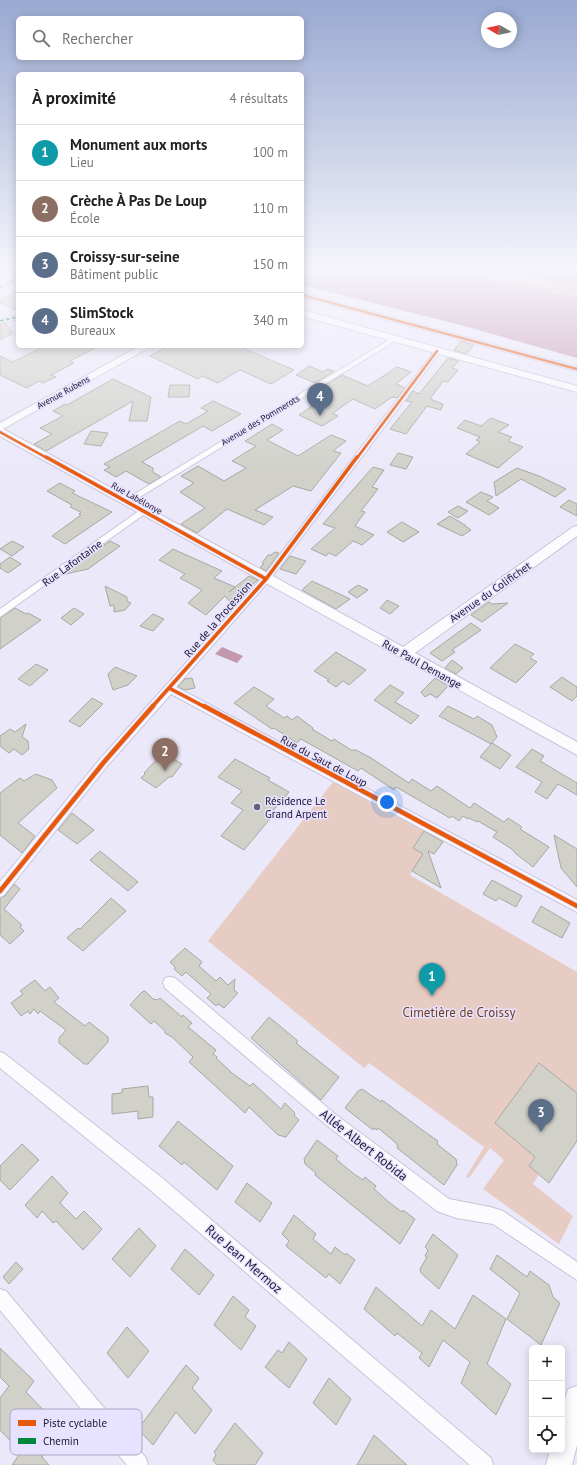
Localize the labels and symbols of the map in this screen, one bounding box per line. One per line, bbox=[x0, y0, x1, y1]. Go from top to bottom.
north arrow bbox=[481, 12, 517, 48]
street label: Avenue Rubens bbox=[35, 373, 92, 411]
pin: 4 bbox=[307, 383, 333, 416]
street label: Avenue des Pommerots bbox=[219, 392, 301, 448]
street label: Rue Labélonye bbox=[110, 479, 165, 517]
street label: Rue Lafontaine bbox=[39, 536, 105, 589]
street label: Avenue du Colifichet bbox=[447, 559, 534, 625]
street label: Rue de la Procession bbox=[181, 578, 255, 660]
street label: Rue Paul Demange bbox=[380, 636, 465, 692]
street label: Rue du Saut de Loup bbox=[278, 732, 370, 790]
pin: 2 bbox=[152, 738, 178, 771]
your location bbox=[377, 792, 397, 812]
place label: Résidence Le Grand Arpent bbox=[265, 794, 327, 821]
marker: Résidence Le Grand Arpent bbox=[252, 802, 262, 812]
pin: 1 bbox=[419, 963, 445, 996]
park label: Cimetière de Croissy bbox=[402, 1004, 516, 1021]
pin: 3 bbox=[528, 1099, 554, 1132]
street label: Allée Albert Robida bbox=[317, 1105, 411, 1185]
street label: Rue Jean Mermoz bbox=[202, 1221, 286, 1297]
legend bbox=[10, 1409, 142, 1455]
text: Piste cyclable bbox=[43, 1416, 107, 1430]
text: Chemin bbox=[43, 1434, 79, 1448]

